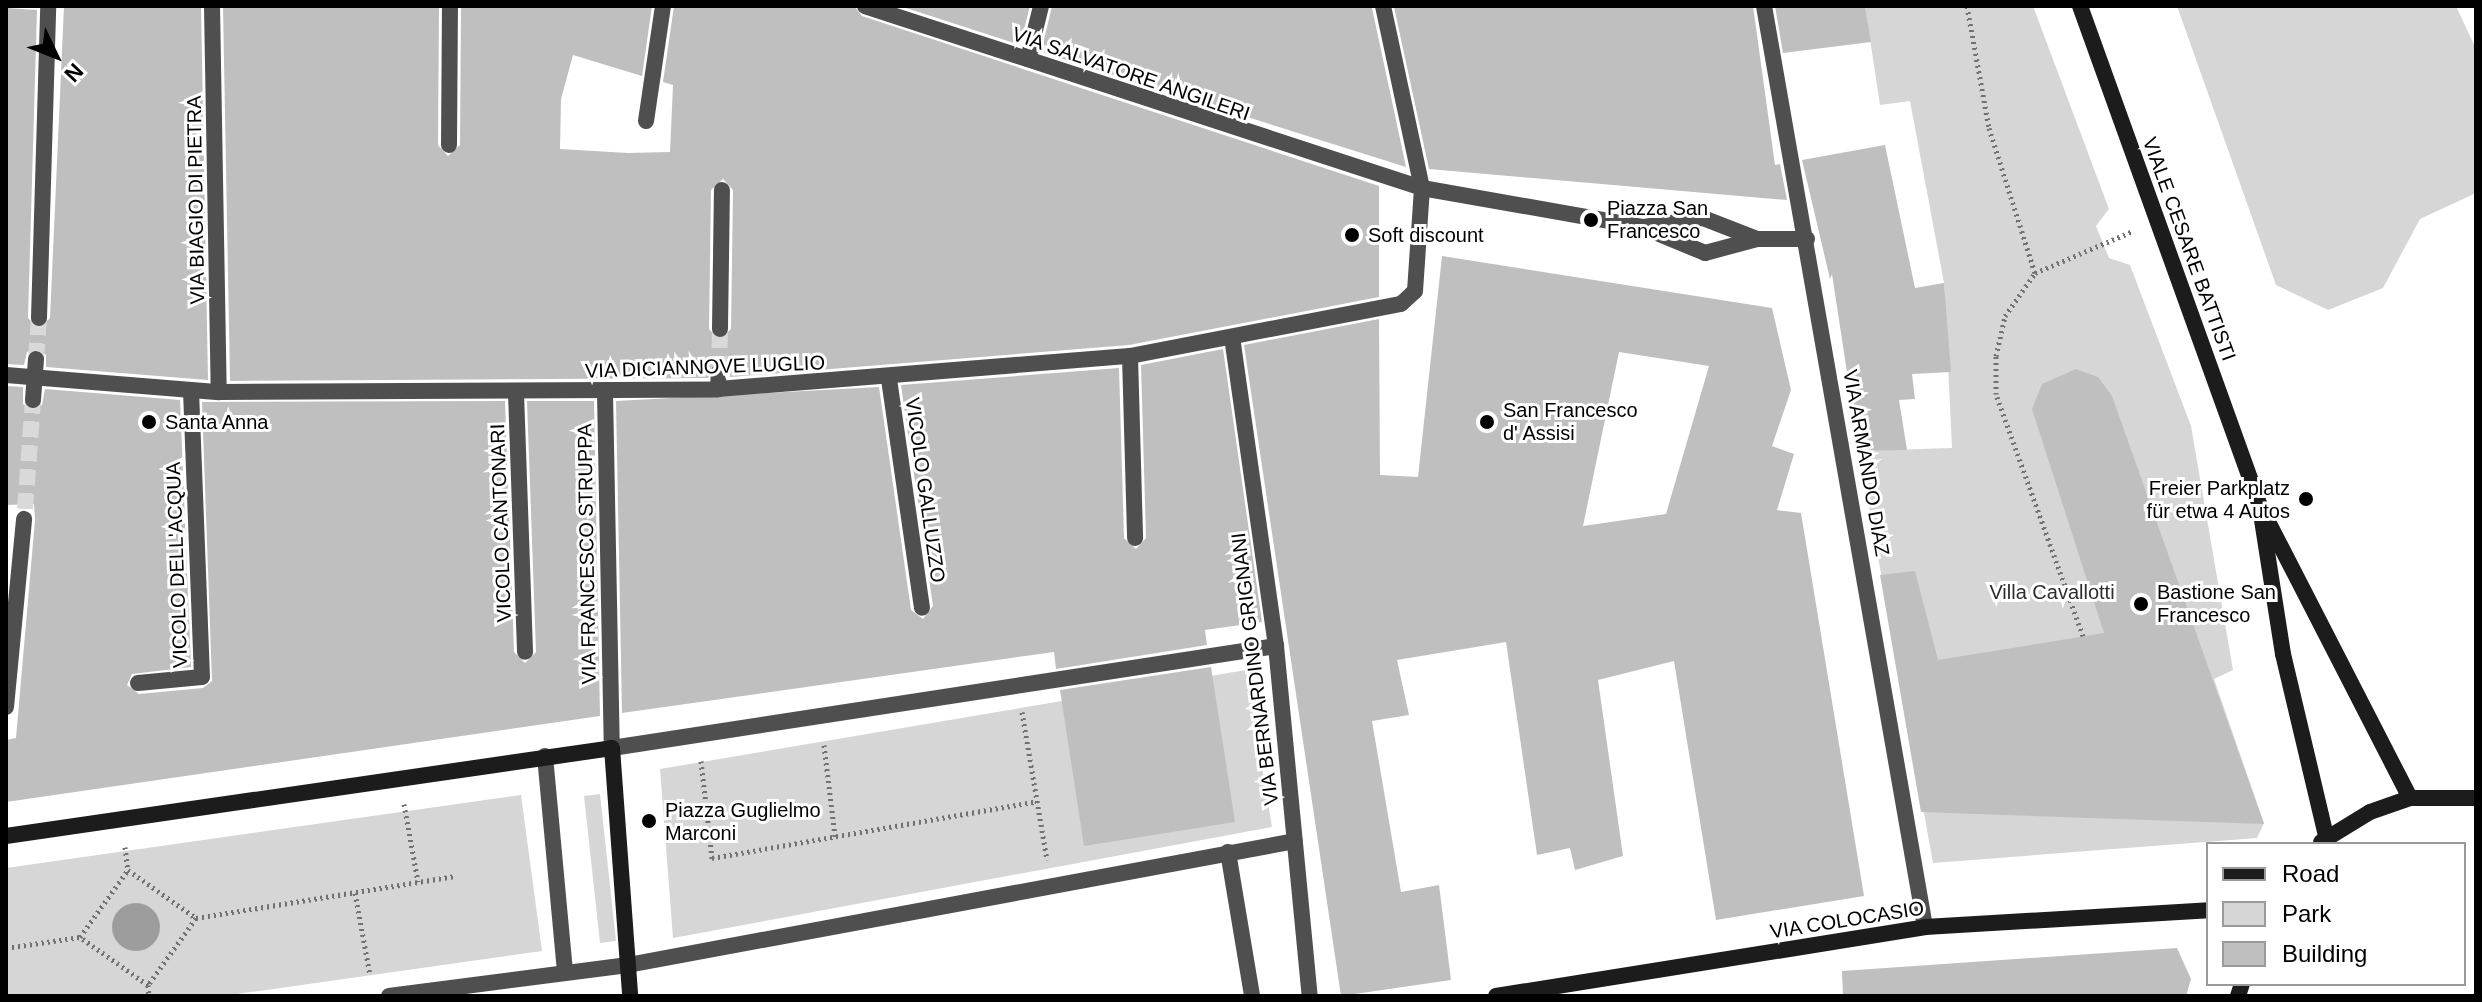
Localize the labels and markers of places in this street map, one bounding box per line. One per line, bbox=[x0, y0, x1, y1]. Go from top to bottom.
place label: Piazza San Francesco bbox=[1607, 196, 1708, 243]
marker: Piazza San Francesco bbox=[1582, 211, 1600, 229]
place label: Soft discount bbox=[1368, 223, 1484, 247]
marker: Soft discount bbox=[1343, 226, 1361, 244]
place label: San Francesco d' Assisi bbox=[1503, 398, 1638, 445]
place label: Santa Anna bbox=[165, 410, 270, 434]
marker: Santa Anna bbox=[140, 413, 158, 431]
marker: San Francesco d' Assisi bbox=[1478, 413, 1496, 431]
place label: Freier Parkplatz für etwa 4 Autos bbox=[2145, 476, 2290, 523]
marker: Freier Parkplatz für etwa 4 Autos bbox=[2297, 490, 2315, 508]
place label: Bastione San Francesco bbox=[2157, 580, 2276, 627]
marker: Bastione San Francesco bbox=[2132, 595, 2150, 613]
place label: Piazza Guglielmo Marconi bbox=[665, 798, 821, 845]
marker: Piazza Guglielmo Marconi bbox=[640, 812, 658, 830]

